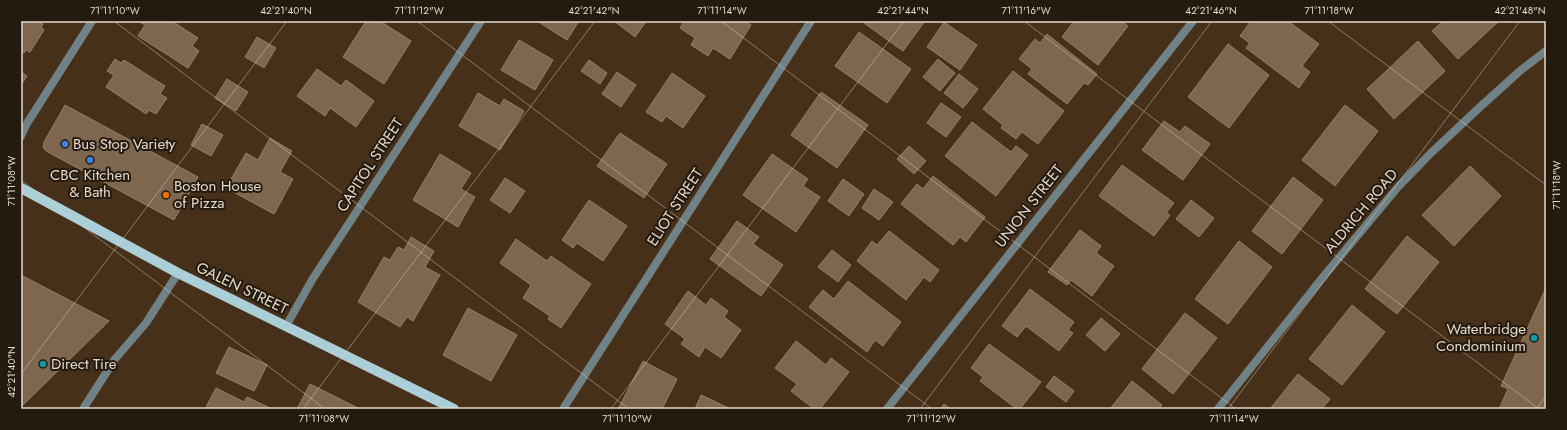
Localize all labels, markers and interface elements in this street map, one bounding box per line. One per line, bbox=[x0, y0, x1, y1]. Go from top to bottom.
text: 71°11'10"W bbox=[90, 3, 140, 18]
text: 42°21'40"N bbox=[260, 3, 312, 18]
text: 71°11'12"W bbox=[394, 3, 444, 18]
text: 42°21'42"N bbox=[568, 3, 620, 18]
text: 71°11'14"W bbox=[697, 3, 747, 18]
text: 42°21'44"N bbox=[877, 3, 929, 18]
text: 71°11'16"W bbox=[1001, 3, 1051, 18]
text: 42°21'46"N bbox=[1185, 3, 1237, 18]
text: 71°11'18"W bbox=[1305, 3, 1354, 18]
text: 42°21'48"N bbox=[1494, 3, 1546, 18]
street label: CAPITOL STREET bbox=[331, 114, 409, 216]
place label: Bus Stop Variety bbox=[73, 133, 176, 155]
marker: Bus Stop Variety bbox=[60, 139, 70, 149]
marker: CBC Kitchen & Bath bbox=[85, 155, 95, 165]
text: 71°11'08"W bbox=[4, 156, 19, 206]
street label: UNION STREET bbox=[990, 160, 1068, 252]
text: 71°11'18"W bbox=[1549, 160, 1564, 209]
place label: CBC Kitchen & Bath bbox=[50, 164, 130, 203]
street label: ELIOT STREET bbox=[642, 164, 708, 250]
street label: ALDRICH ROAD bbox=[1319, 164, 1403, 258]
place label: Boston House of Pizza bbox=[174, 175, 262, 214]
marker: Boston House of Pizza bbox=[161, 190, 171, 200]
street label: GALEN STREET bbox=[193, 256, 291, 320]
place label: Waterbridge Condominium bbox=[1436, 318, 1526, 357]
marker: Waterbridge Condominium bbox=[1529, 333, 1539, 343]
text: 42°21'40"N bbox=[4, 346, 19, 398]
place label: Direct Tire bbox=[51, 353, 117, 375]
marker: Direct Tire bbox=[38, 359, 48, 369]
text: 71°11'08"W bbox=[299, 411, 349, 426]
text: 71°11'10"W bbox=[602, 411, 652, 426]
text: 71°11'12"W bbox=[906, 411, 956, 426]
text: 71°11'14"W bbox=[1209, 411, 1259, 426]

